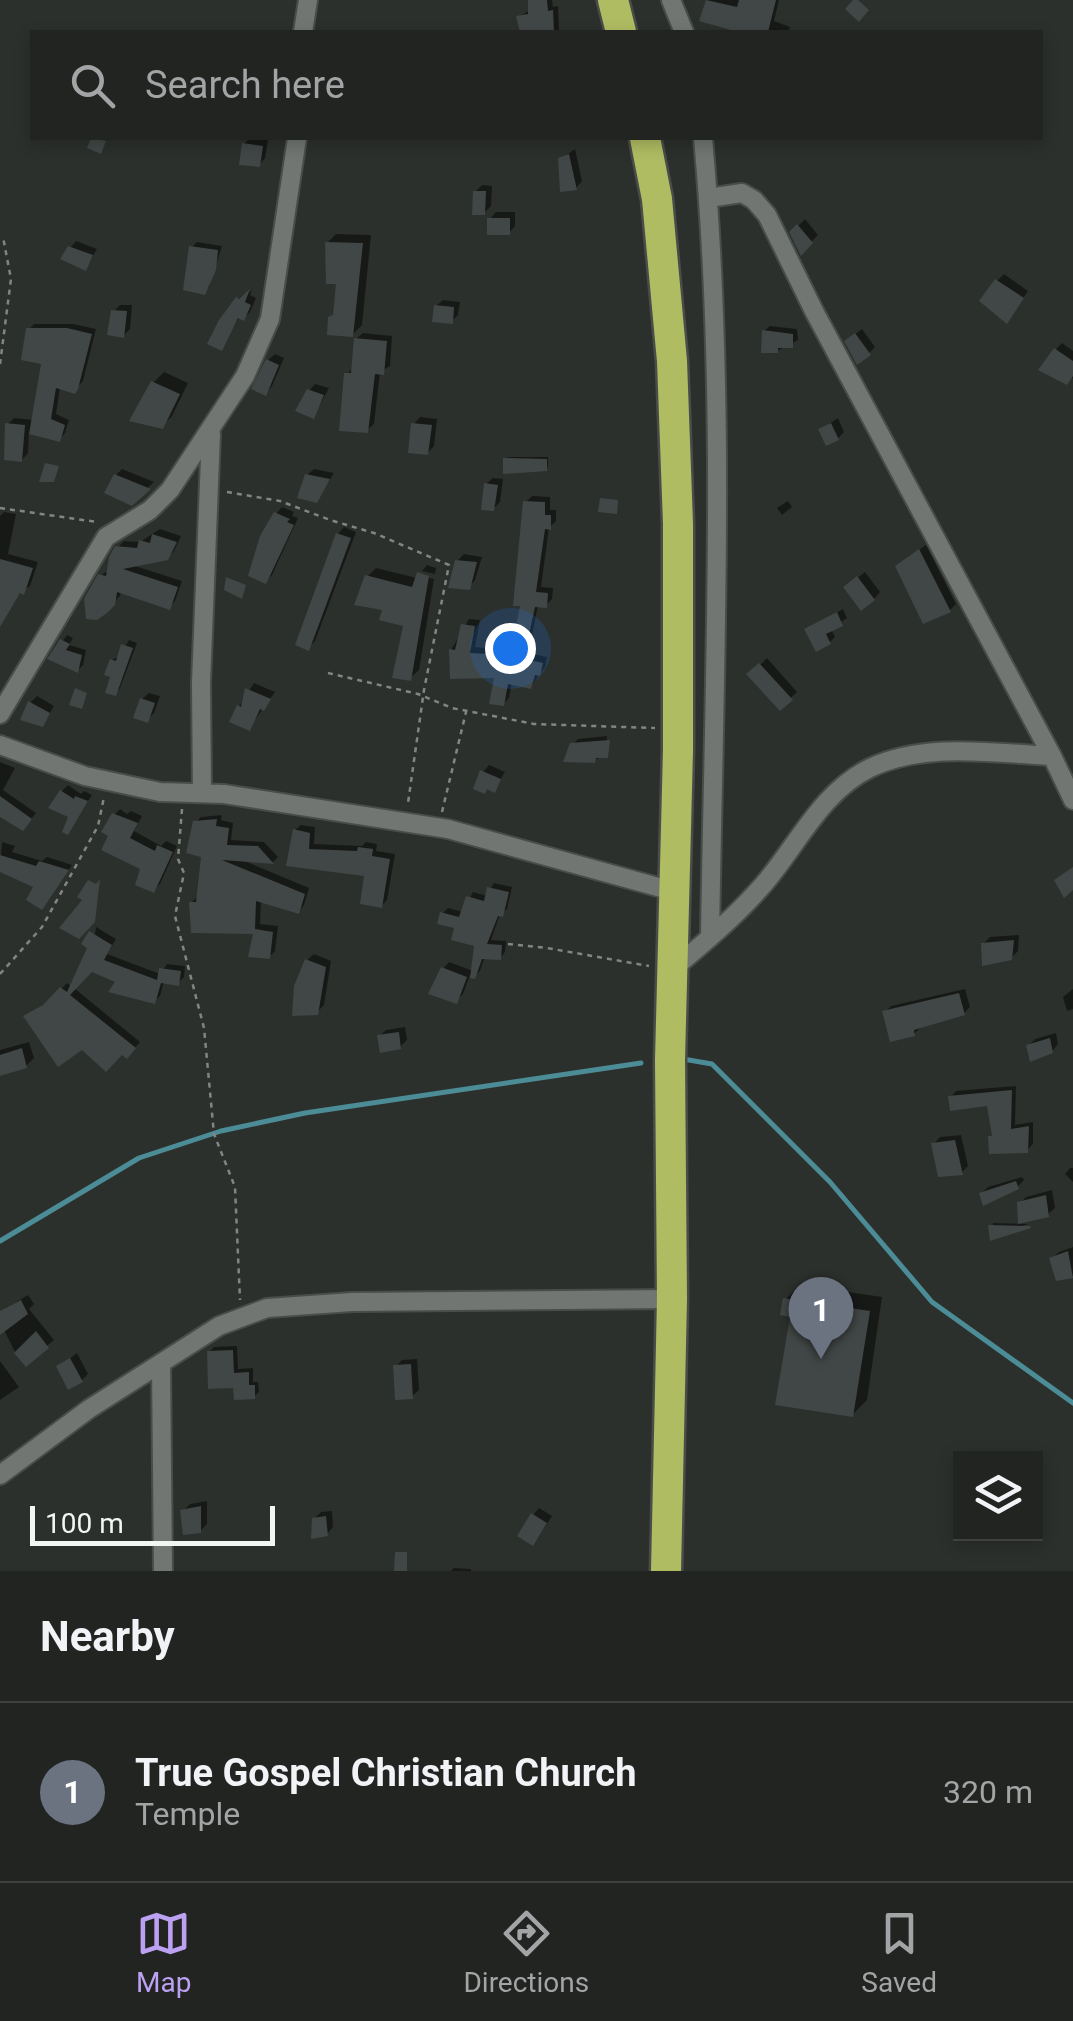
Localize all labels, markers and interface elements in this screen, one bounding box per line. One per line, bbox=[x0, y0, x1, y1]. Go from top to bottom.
search box bbox=[30, 30, 1043, 140]
icon: search bbox=[65, 58, 120, 113]
text: Search here bbox=[145, 63, 345, 107]
your location bbox=[485, 623, 536, 674]
pin: 1 bbox=[788, 1276, 854, 1359]
map controls bbox=[953, 1451, 1043, 1541]
button: layers bbox=[953, 1451, 1043, 1541]
scale bar bbox=[30, 1501, 275, 1546]
text: 100 m bbox=[45, 1507, 124, 1540]
text: Nearby bbox=[40, 1612, 175, 1661]
text: True Gospel Christian Church bbox=[135, 1751, 636, 1795]
text: 1 bbox=[63, 1773, 82, 1811]
text: 320 m bbox=[943, 1773, 1033, 1811]
text: Temple bbox=[135, 1795, 240, 1833]
tab: Map bbox=[136, 1906, 191, 1999]
tab: Directions bbox=[463, 1906, 589, 1999]
tab: Saved bbox=[861, 1906, 937, 1999]

